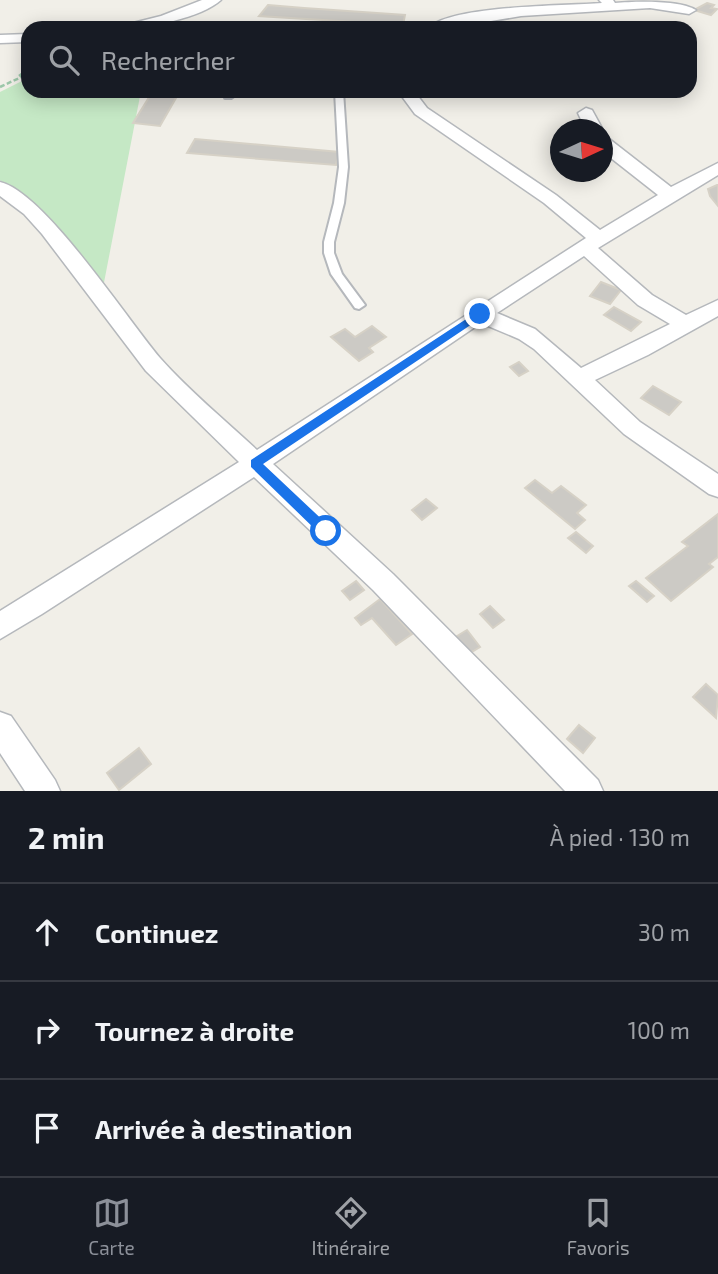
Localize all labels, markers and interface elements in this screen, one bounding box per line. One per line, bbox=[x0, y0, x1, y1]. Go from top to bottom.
search box bbox=[21, 21, 697, 98]
icon: search bbox=[45, 41, 83, 79]
text: Rechercher bbox=[101, 44, 235, 75]
north arrow bbox=[550, 119, 613, 182]
route end bbox=[464, 298, 495, 329]
route start bbox=[310, 515, 341, 546]
text: 2 min bbox=[28, 819, 105, 855]
text: À pied · 130 m bbox=[550, 823, 690, 851]
icon: ahead bbox=[28, 913, 66, 951]
text: Continuez bbox=[95, 917, 218, 948]
text: 30 m bbox=[638, 918, 690, 946]
icon: right bbox=[28, 1011, 66, 1049]
text: Tournez à droite bbox=[95, 1015, 294, 1046]
text: 100 m bbox=[628, 1016, 690, 1044]
icon: arrive bbox=[28, 1109, 66, 1147]
text: Arrivée à destination bbox=[95, 1113, 352, 1144]
tab: Carte bbox=[88, 1194, 135, 1259]
tab: Itinéraire bbox=[311, 1194, 390, 1259]
tab: Favoris bbox=[567, 1194, 630, 1259]

